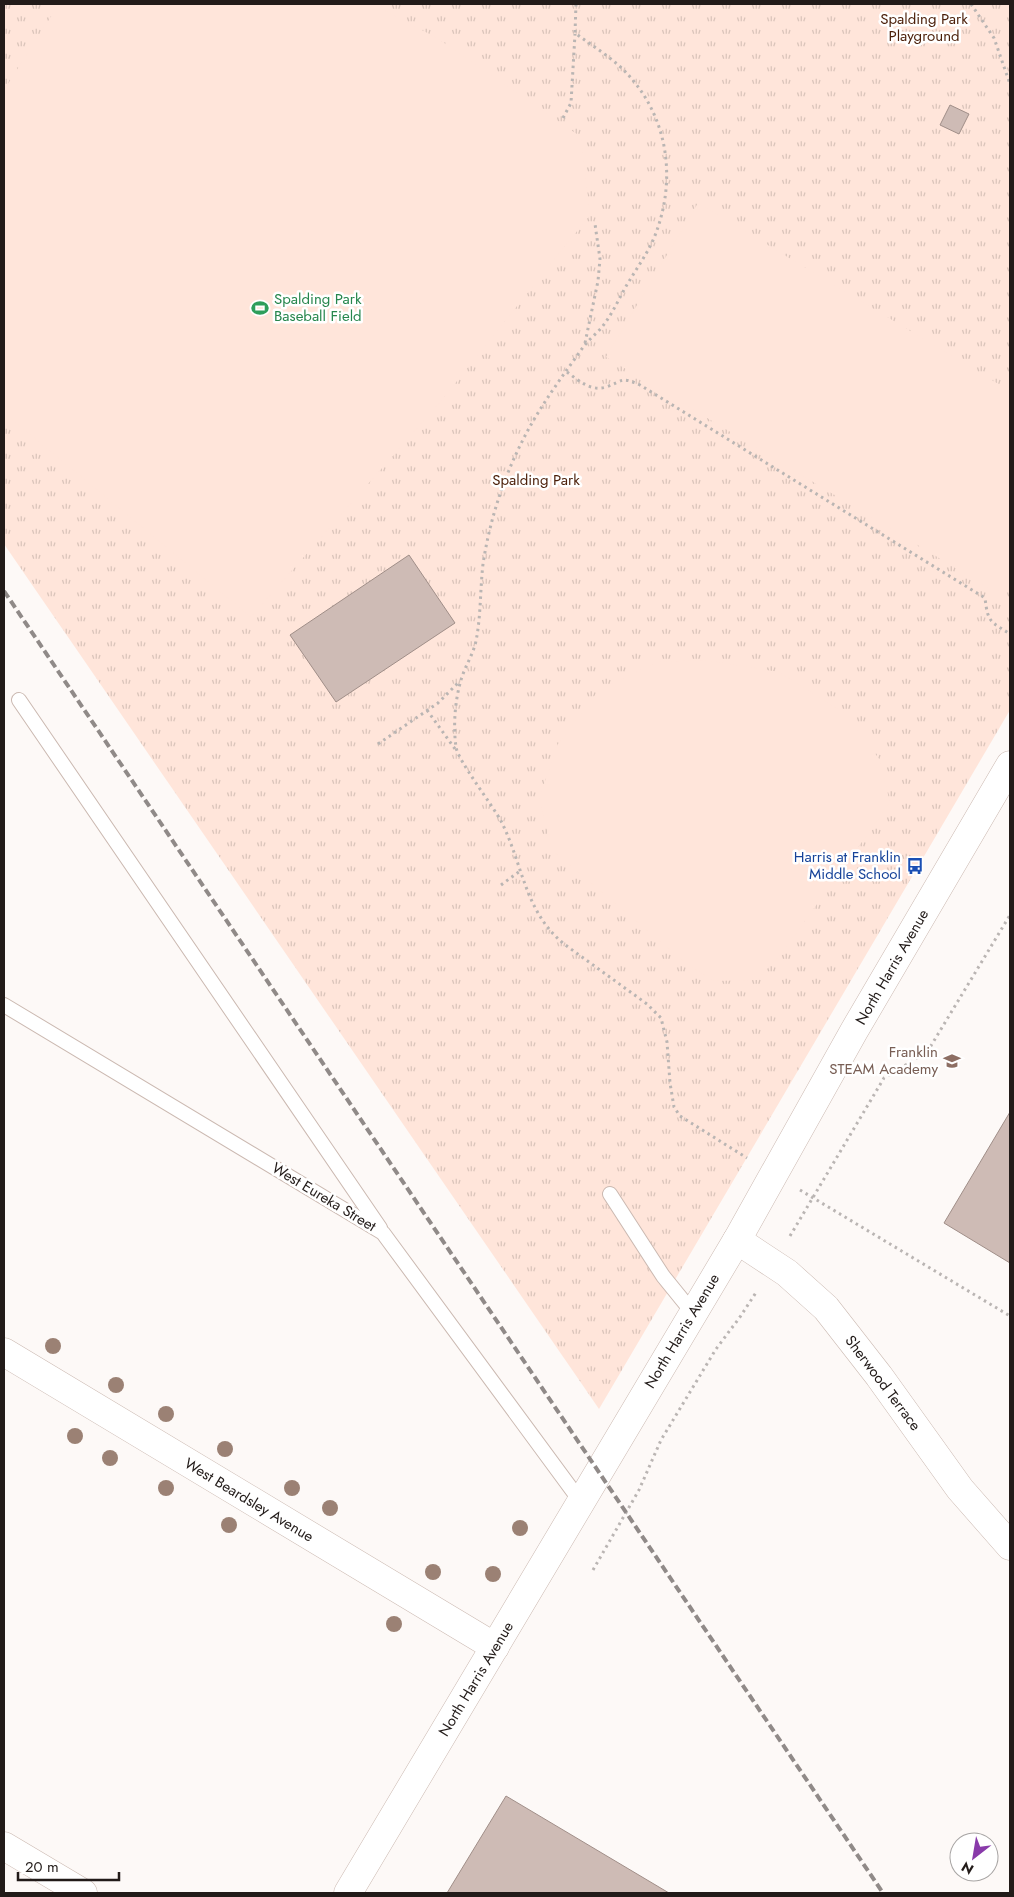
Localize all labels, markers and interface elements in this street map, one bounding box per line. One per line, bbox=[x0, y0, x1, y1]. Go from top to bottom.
park label: Spalding Park Playground bbox=[880, 8, 968, 47]
place label: Spalding Park Baseball Field bbox=[274, 288, 362, 327]
sports icon: Spalding Park Baseball Field bbox=[250, 298, 270, 318]
park label: Spalding Park bbox=[492, 469, 580, 491]
place label: Harris at Franklin Middle School bbox=[794, 846, 901, 885]
bus stop icon: Harris at Franklin Middle School bbox=[905, 856, 925, 876]
street label: North Harris Avenue bbox=[850, 905, 934, 1029]
place label: Franklin STEAM Academy bbox=[829, 1041, 938, 1080]
school or university icon: Franklin STEAM Academy bbox=[942, 1051, 962, 1071]
street label: West Eureka Street bbox=[268, 1157, 381, 1237]
street label: North Harris Avenue bbox=[639, 1269, 725, 1393]
street label: Sherwood Terrace bbox=[840, 1331, 926, 1436]
street label: West Beardsley Avenue bbox=[180, 1453, 318, 1548]
street label: North Harris Avenue bbox=[433, 1617, 519, 1741]
north arrow bbox=[949, 1832, 999, 1882]
scale bar bbox=[18, 1850, 119, 1882]
text: 20 m bbox=[25, 1856, 59, 1878]
text: N bbox=[957, 1857, 977, 1880]

